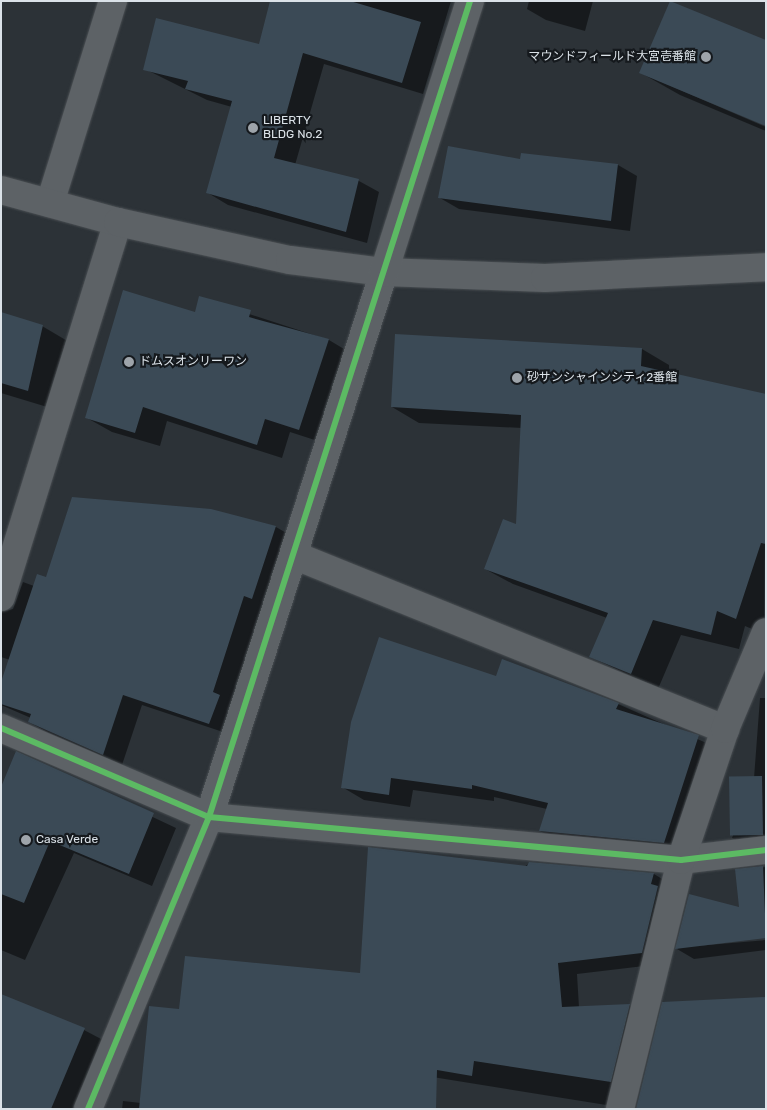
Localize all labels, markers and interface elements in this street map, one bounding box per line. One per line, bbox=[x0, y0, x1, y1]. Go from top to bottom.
place label: マウンドフィールド大宮壱番館 bbox=[528, 50, 696, 64]
marker: マウンドフィールド大宮壱番館 bbox=[700, 51, 712, 63]
place label: LIBERTY BLDG No.2 bbox=[263, 114, 322, 142]
marker: LIBERTY BLDG No.2 bbox=[247, 122, 259, 134]
place label: ドムスオンリーワン bbox=[139, 355, 247, 369]
marker: ドムスオンリーワン bbox=[123, 356, 135, 368]
place label: 砂サンシャインシティ2番館 bbox=[527, 371, 678, 385]
marker: 砂サンシャインシティ2番館 bbox=[511, 372, 523, 384]
place label: Casa Verde bbox=[36, 833, 99, 847]
marker: Casa Verde bbox=[20, 834, 32, 846]

